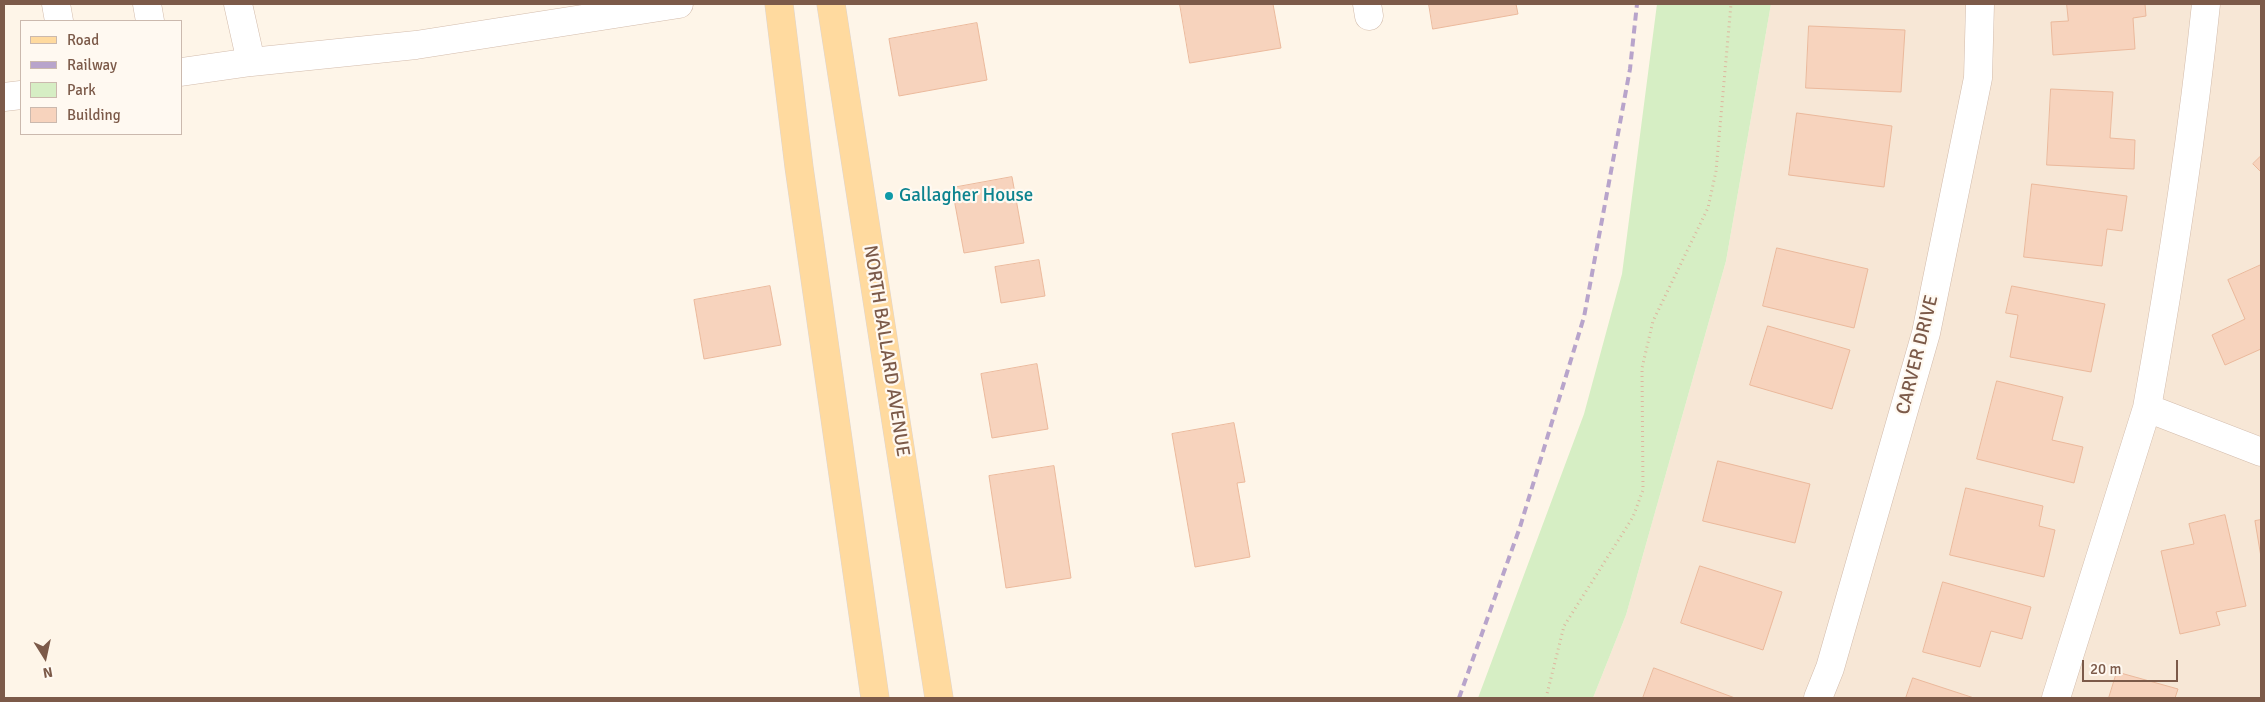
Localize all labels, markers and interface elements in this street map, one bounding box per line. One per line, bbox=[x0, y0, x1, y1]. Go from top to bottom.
legend bbox=[20, 20, 182, 135]
text: Road bbox=[67, 31, 99, 49]
text: Railway bbox=[67, 56, 117, 74]
text: Park bbox=[67, 81, 96, 99]
text: Building bbox=[67, 106, 121, 124]
place label: Gallagher House bbox=[899, 185, 1033, 207]
marker: Gallagher House bbox=[883, 190, 895, 202]
street label: NORTH BALLARD AVENUE bbox=[858, 244, 914, 458]
street label: CARVER DRIVE bbox=[1892, 293, 1944, 417]
north arrow bbox=[20, 632, 70, 682]
scale bar bbox=[2085, 650, 2181, 682]
text: 20 m bbox=[2090, 660, 2121, 678]
text: N bbox=[41, 663, 54, 681]

